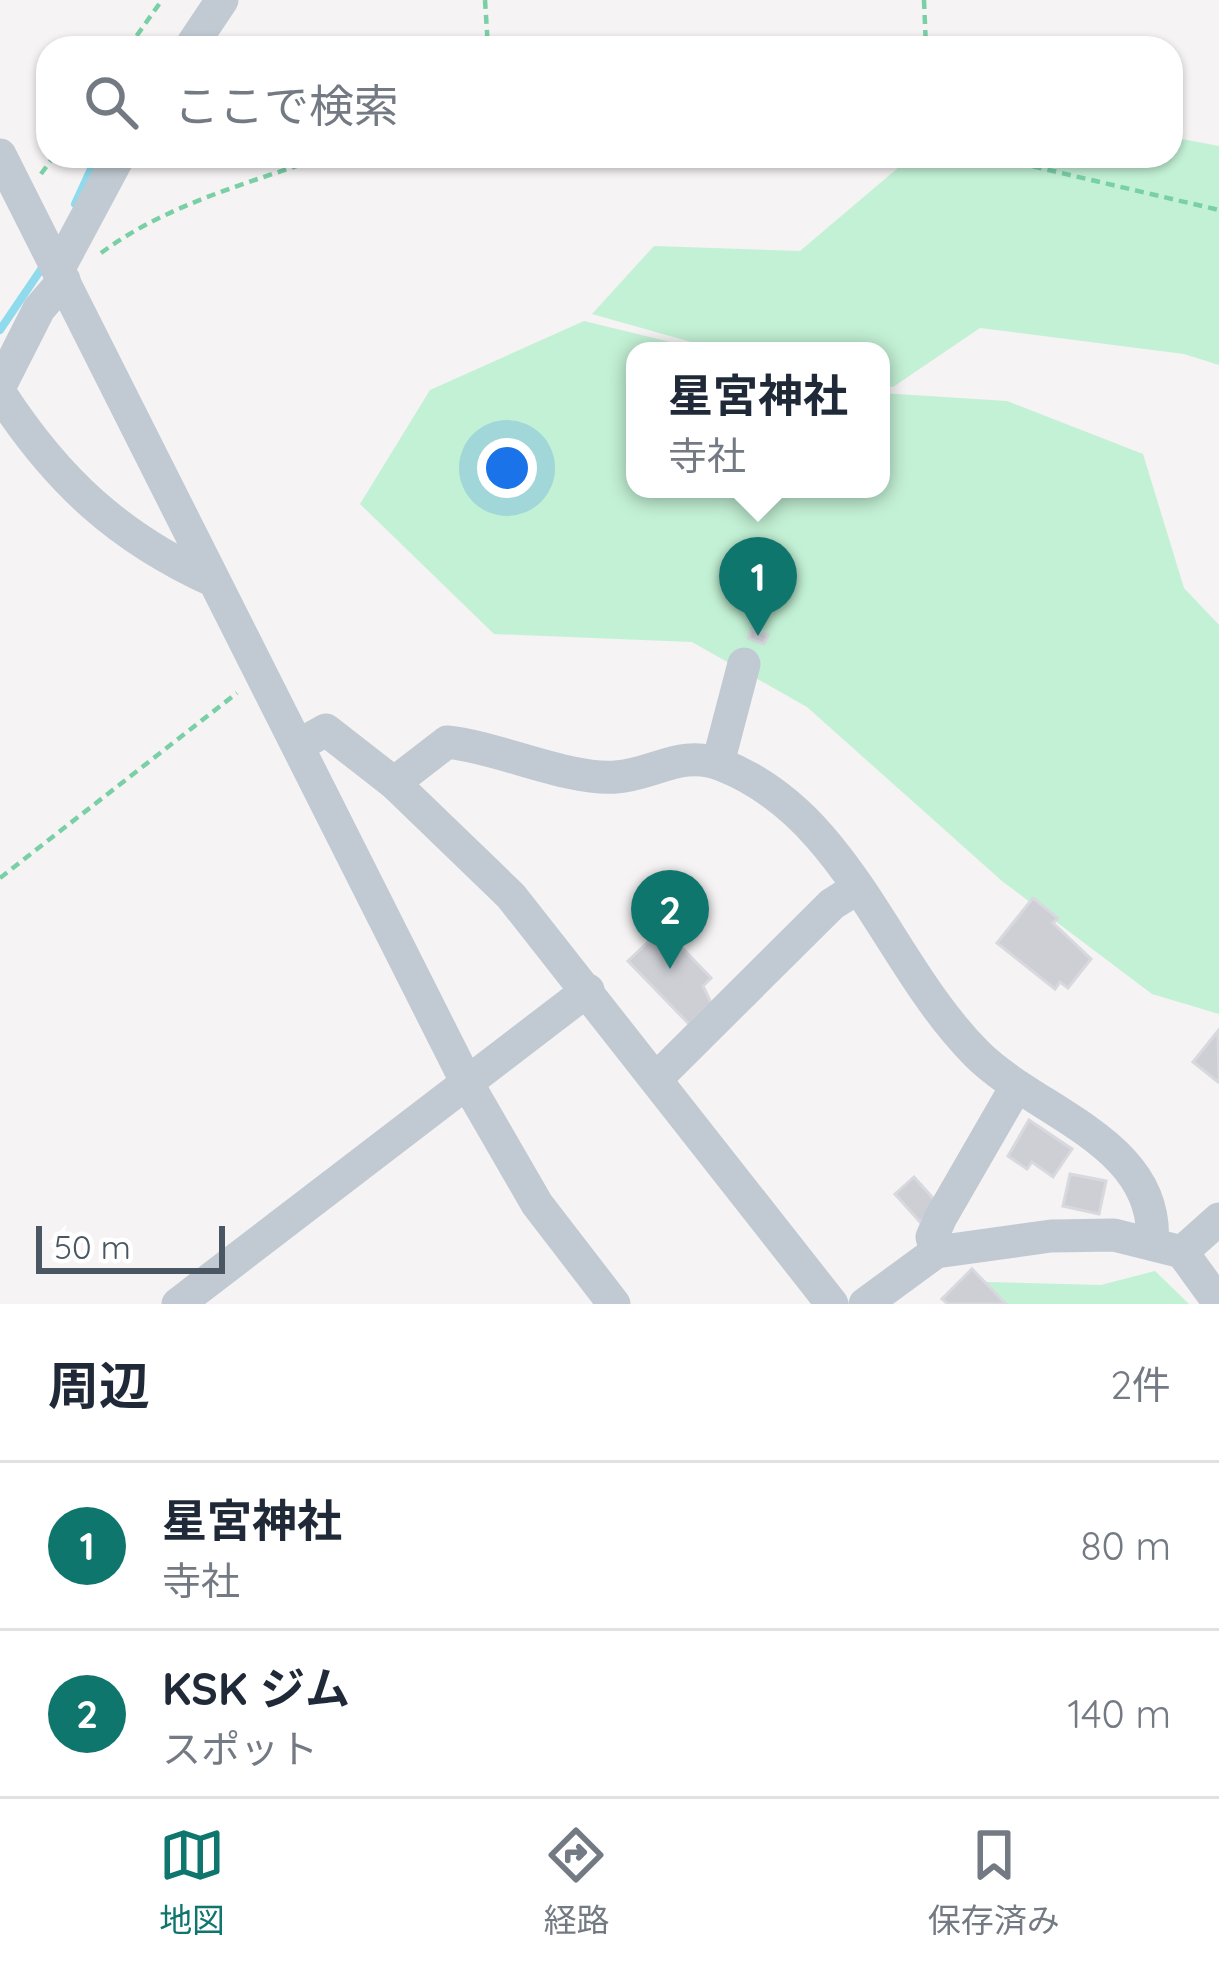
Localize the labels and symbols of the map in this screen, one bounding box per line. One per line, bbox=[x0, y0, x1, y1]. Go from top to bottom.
your location bbox=[477, 438, 537, 498]
pin: 1 bbox=[719, 537, 797, 636]
pin: 2 bbox=[631, 870, 709, 969]
scale bar bbox=[36, 1220, 225, 1273]

